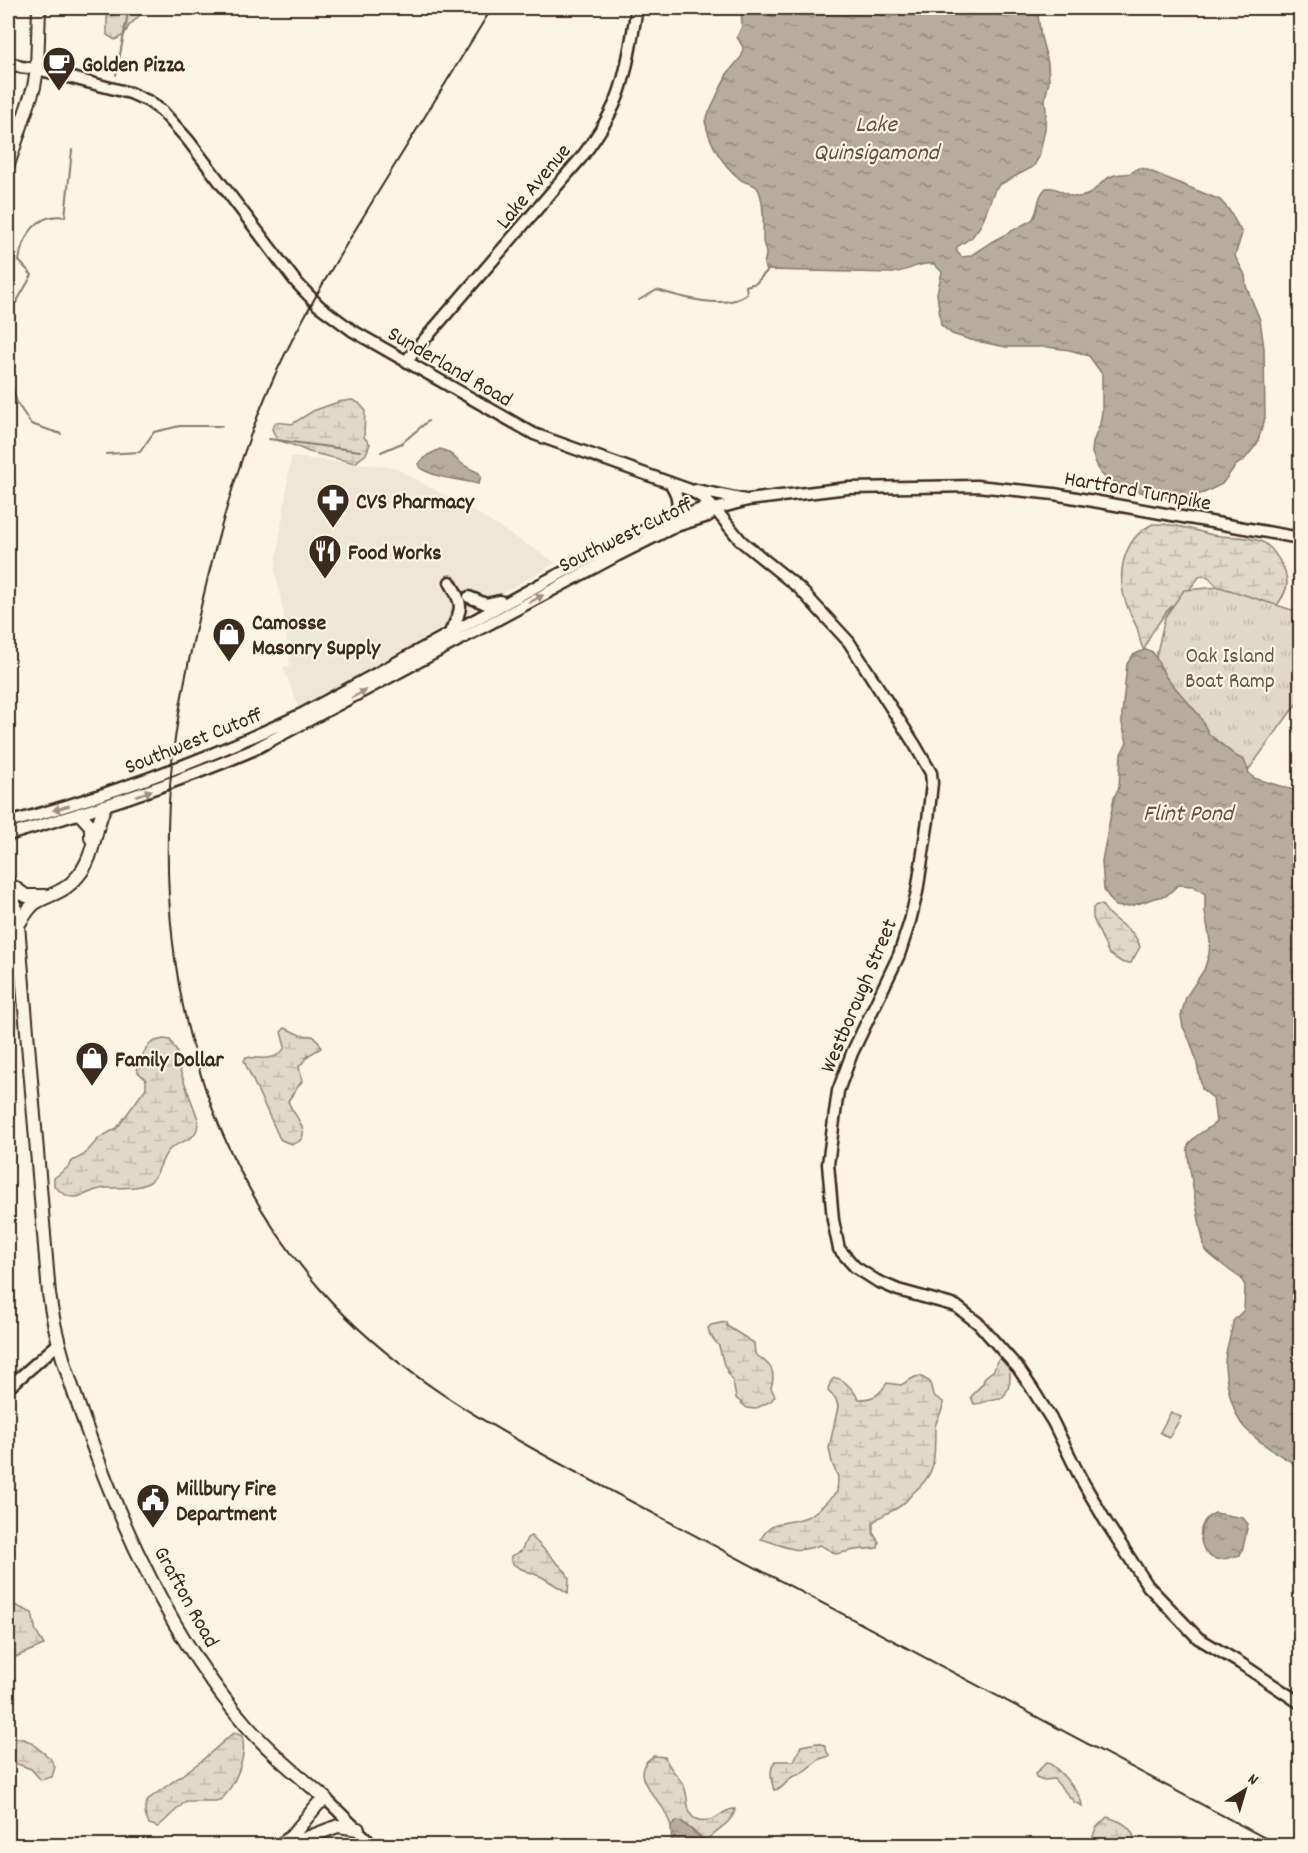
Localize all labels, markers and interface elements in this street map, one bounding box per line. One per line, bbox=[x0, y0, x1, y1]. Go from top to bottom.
cafe icon: Golden Pizza bbox=[41, 45, 77, 92]
place label: Golden Pizza bbox=[82, 51, 185, 82]
water label: Lake Quinsigamond bbox=[813, 109, 942, 171]
street label: Lake Avenue bbox=[490, 138, 580, 237]
street label: Sunderland Road bbox=[381, 320, 518, 416]
street label: Hartford Turnpike bbox=[1062, 464, 1213, 521]
pharmacy icon: CVS Pharmacy bbox=[315, 482, 351, 529]
place label: CVS Pharmacy bbox=[356, 488, 475, 519]
street label: Southwest Cutoff bbox=[554, 490, 699, 582]
restaurant icon: Food Works bbox=[307, 533, 343, 580]
place label: Food Works bbox=[348, 539, 442, 570]
one-way arrow bbox=[528, 594, 545, 604]
place label: Camosse Masonry Supply bbox=[252, 609, 381, 665]
shop icon: Camosse Masonry Supply bbox=[211, 616, 247, 663]
park label: Oak Island Boat Ramp bbox=[1185, 642, 1275, 698]
one-way arrow bbox=[350, 689, 367, 699]
street label: Southwest Cutoff bbox=[121, 700, 268, 784]
one-way arrow bbox=[135, 788, 153, 798]
water label: Flint Pond bbox=[1143, 798, 1236, 832]
one-way arrow bbox=[52, 804, 70, 813]
street label: Westborough Street bbox=[814, 915, 907, 1078]
shop icon: Family Dollar bbox=[74, 1040, 110, 1087]
place label: Family Dollar bbox=[115, 1046, 224, 1077]
place label: Millbury Fire Department bbox=[176, 1475, 278, 1531]
public building icon: Millbury Fire Department bbox=[135, 1482, 171, 1529]
street label: Grafton Road bbox=[144, 1541, 226, 1654]
north arrow bbox=[1215, 1760, 1275, 1820]
text: N bbox=[1242, 1768, 1263, 1792]

